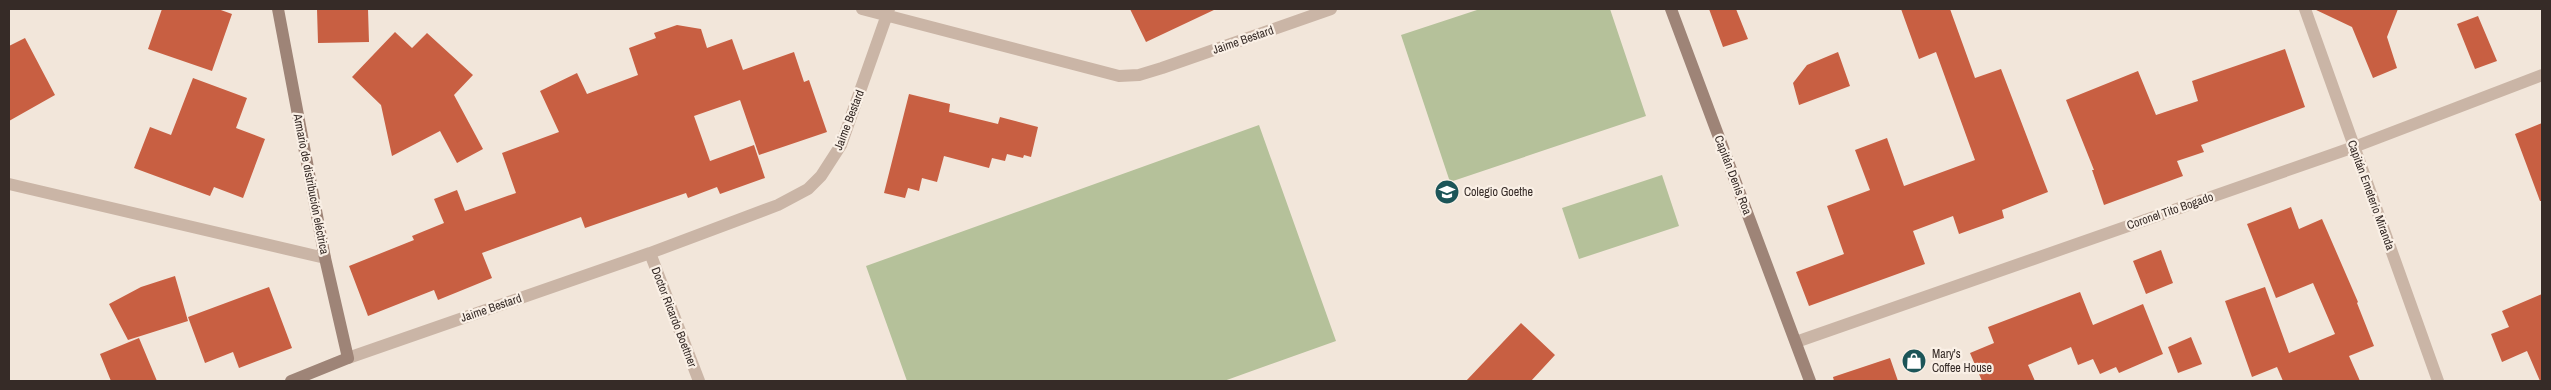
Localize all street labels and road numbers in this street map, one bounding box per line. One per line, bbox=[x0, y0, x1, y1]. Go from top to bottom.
street label: Jaime Bestard bbox=[1210, 22, 1276, 58]
street label: Jaime Bestard bbox=[830, 88, 868, 152]
street label: Armario de distribución eléctrica bbox=[289, 111, 333, 256]
street label: Capitán Denis Roa bbox=[1711, 133, 1756, 217]
street label: Capitán Emeterio Miranda bbox=[2344, 138, 2399, 253]
street label: Coronel Tito Bogado bbox=[2125, 189, 2215, 233]
street label: Doctor Ricardo Boettner bbox=[648, 265, 701, 370]
street label: Jaime Bestard bbox=[458, 290, 524, 326]

